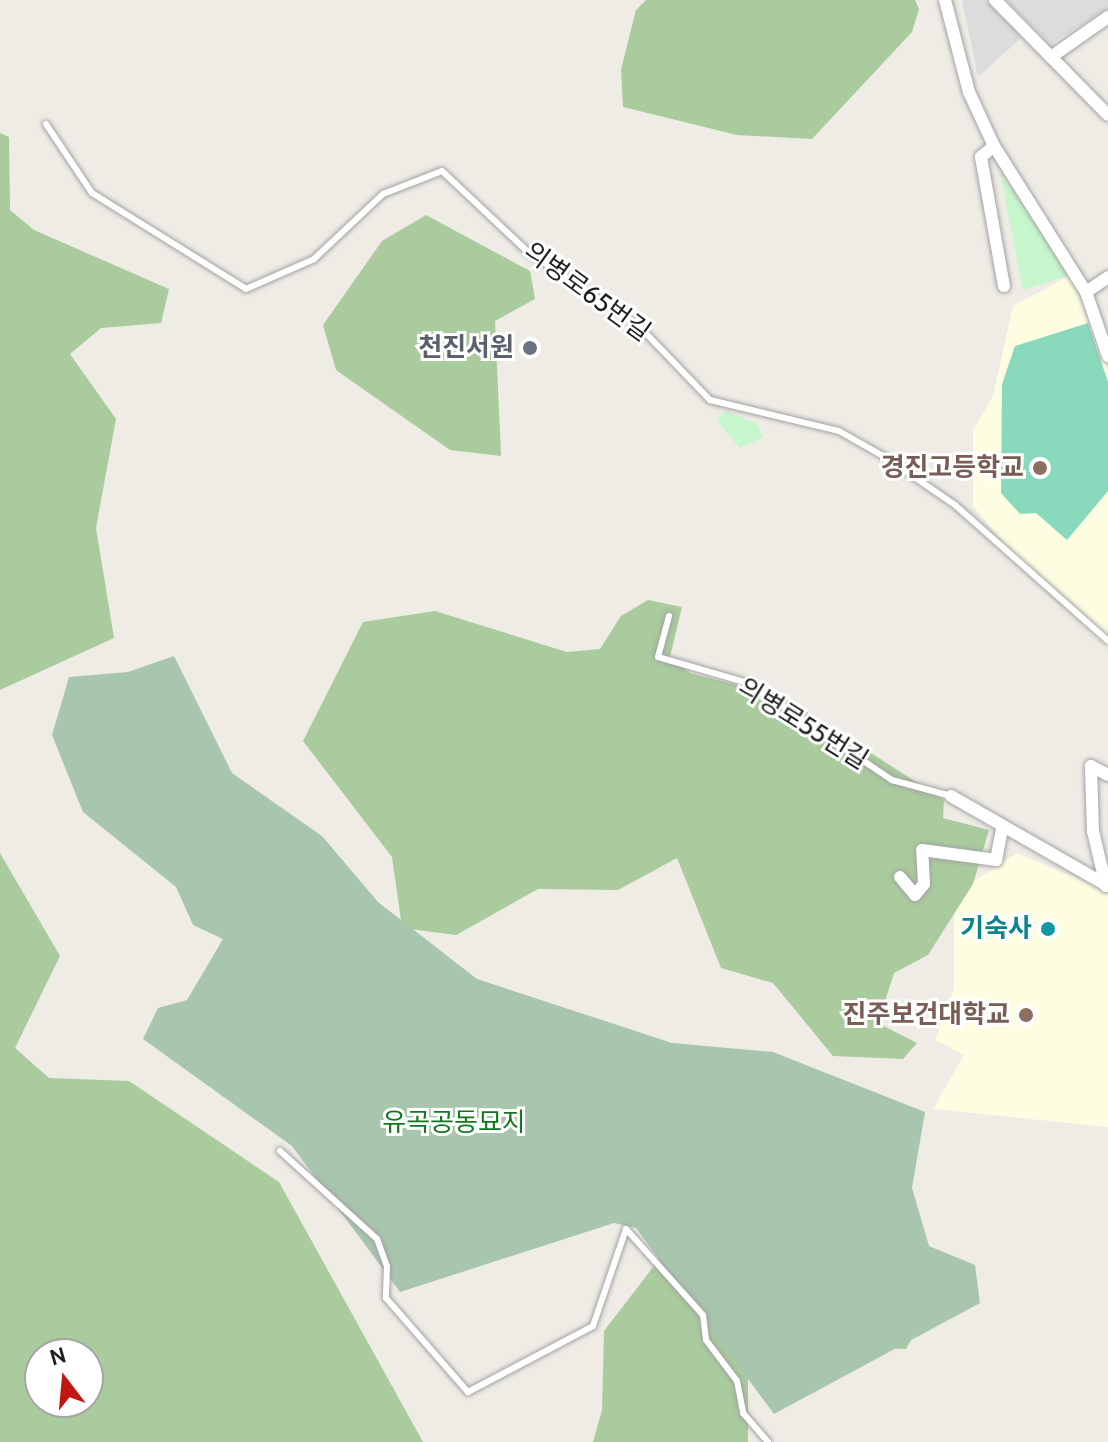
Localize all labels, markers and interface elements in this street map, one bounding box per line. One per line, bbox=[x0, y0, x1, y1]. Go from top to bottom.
street label: 의병로65번길 bbox=[518, 236, 656, 348]
place label: 천진서원 bbox=[418, 332, 514, 364]
marker: 천진서원 bbox=[521, 339, 539, 357]
place label: 경진고등학교 bbox=[880, 452, 1024, 484]
marker: 경진고등학교 bbox=[1031, 459, 1049, 477]
street label: 의병로55번길 bbox=[732, 672, 874, 776]
place label: 기숙사 bbox=[960, 913, 1032, 945]
marker: 기숙사 bbox=[1039, 920, 1057, 938]
place label: 진주보건대학교 bbox=[843, 999, 1010, 1031]
marker: 진주보건대학교 bbox=[1017, 1006, 1035, 1024]
park label: 유곡공동묘지 bbox=[382, 1107, 526, 1139]
north arrow bbox=[24, 1338, 104, 1418]
text: N bbox=[47, 1341, 69, 1371]

